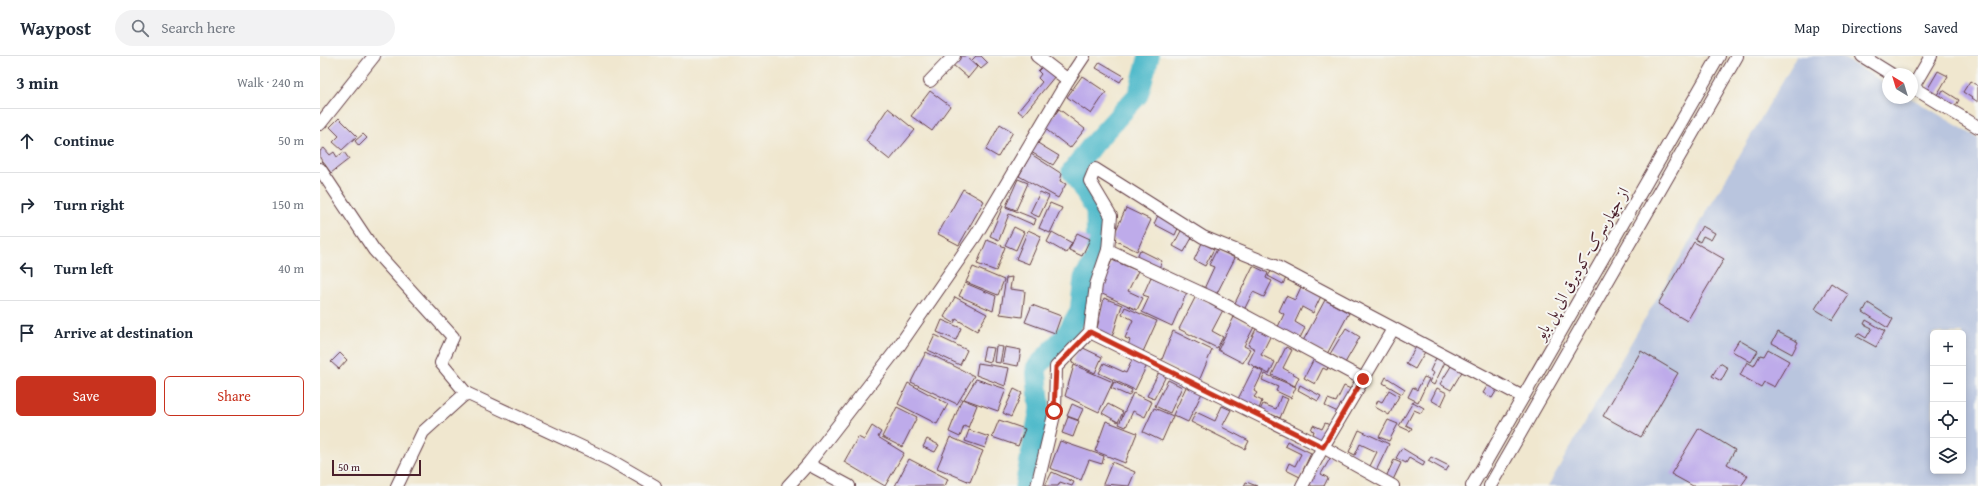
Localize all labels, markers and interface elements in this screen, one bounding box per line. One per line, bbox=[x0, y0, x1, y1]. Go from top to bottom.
search box bbox=[115, 10, 395, 46]
text: Waypost bbox=[20, 14, 91, 42]
icon: search bbox=[129, 17, 151, 39]
text: Search here bbox=[161, 17, 235, 38]
text: Map bbox=[1794, 18, 1820, 38]
text: Directions bbox=[1842, 18, 1902, 38]
text: Saved bbox=[1924, 18, 1958, 38]
north arrow bbox=[1882, 68, 1918, 104]
text: 3 min bbox=[16, 70, 58, 95]
text: Walk · 240 m bbox=[237, 73, 304, 92]
icon: ahead bbox=[16, 130, 38, 152]
text: Continue bbox=[54, 130, 115, 151]
text: 50 m bbox=[278, 131, 304, 150]
street label: از جهارسرک-کودبرق الی پل بایو bbox=[1526, 182, 1635, 346]
icon: right bbox=[16, 194, 38, 216]
text: Turn right bbox=[54, 194, 125, 215]
text: 150 m bbox=[272, 195, 304, 214]
icon: left bbox=[16, 258, 38, 280]
text: Turn left bbox=[54, 258, 113, 279]
text: 40 m bbox=[278, 259, 304, 278]
icon: arrive bbox=[16, 322, 38, 344]
text: Arrive at destination bbox=[54, 322, 193, 343]
map controls bbox=[1930, 330, 1966, 474]
button: + bbox=[1930, 330, 1966, 366]
button: − bbox=[1930, 366, 1966, 402]
route end bbox=[1354, 370, 1372, 388]
button: Save bbox=[16, 376, 156, 416]
button: Share bbox=[164, 376, 304, 416]
route start bbox=[1045, 402, 1063, 420]
button: locate bbox=[1930, 402, 1966, 438]
button: layers bbox=[1930, 438, 1966, 474]
scale bar bbox=[332, 458, 421, 477]
text: 50 m bbox=[338, 459, 360, 475]

